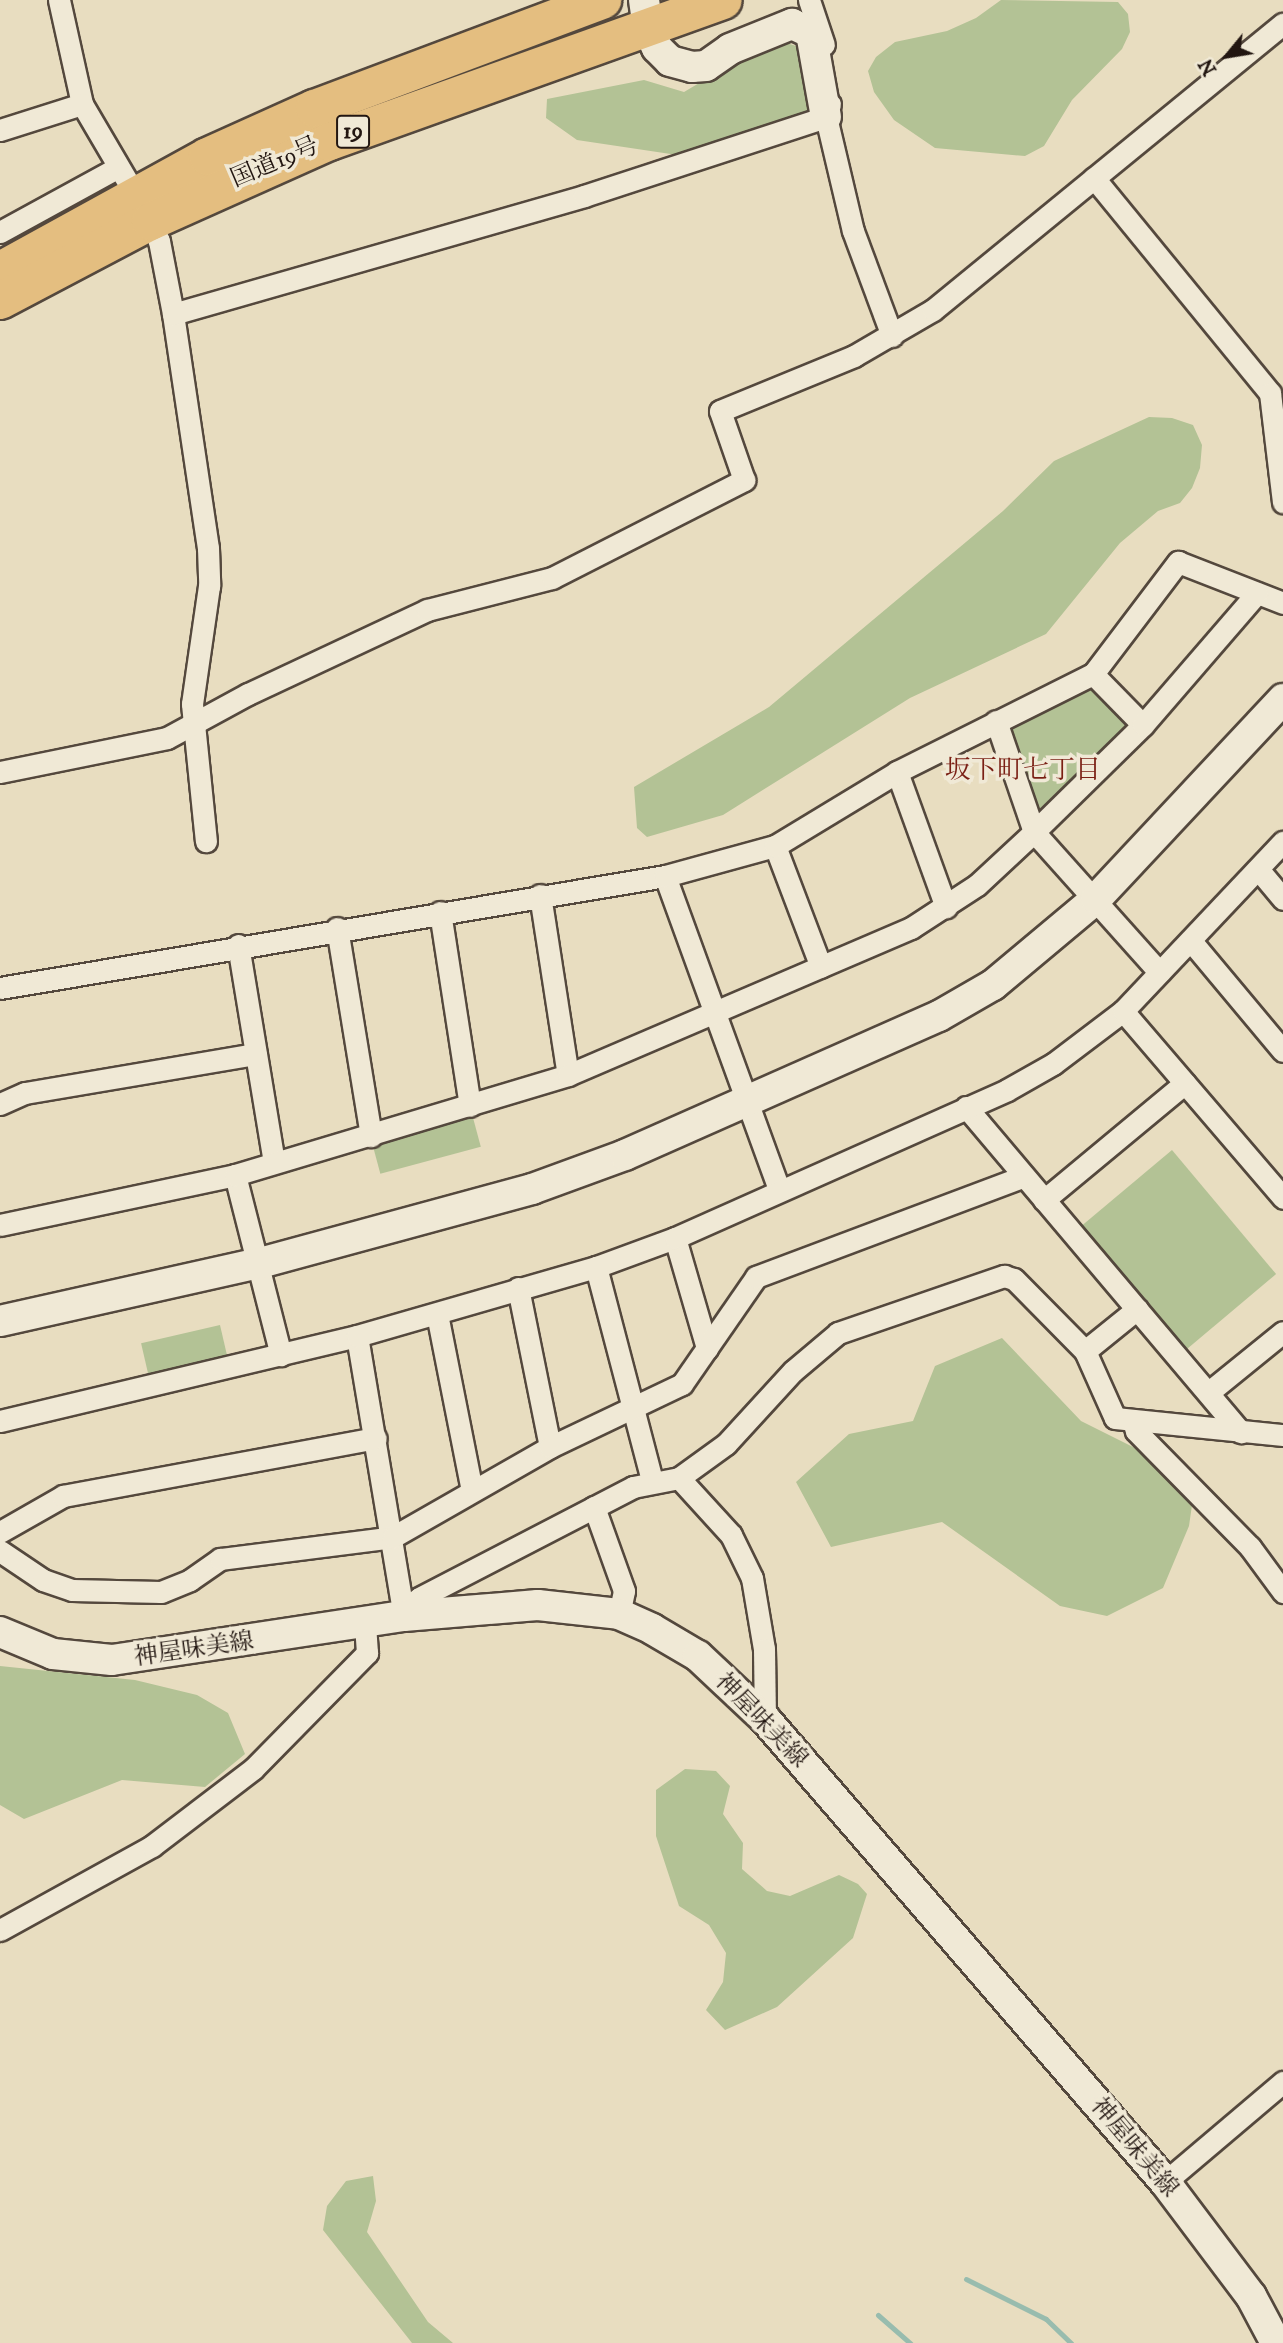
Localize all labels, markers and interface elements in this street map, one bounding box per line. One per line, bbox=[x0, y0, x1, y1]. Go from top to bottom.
north arrow bbox=[1192, 21, 1262, 91]
text: N bbox=[1195, 54, 1222, 79]
road number: 19 bbox=[336, 113, 370, 152]
street label: 国道19号 bbox=[227, 132, 323, 194]
district label: 坂下町七丁目 bbox=[945, 755, 1101, 787]
street label: 神屋味美線 bbox=[133, 1627, 255, 1673]
street label: 神屋味美線 bbox=[709, 1668, 813, 1774]
street label: 神屋味美線 bbox=[1084, 2093, 1184, 2203]

